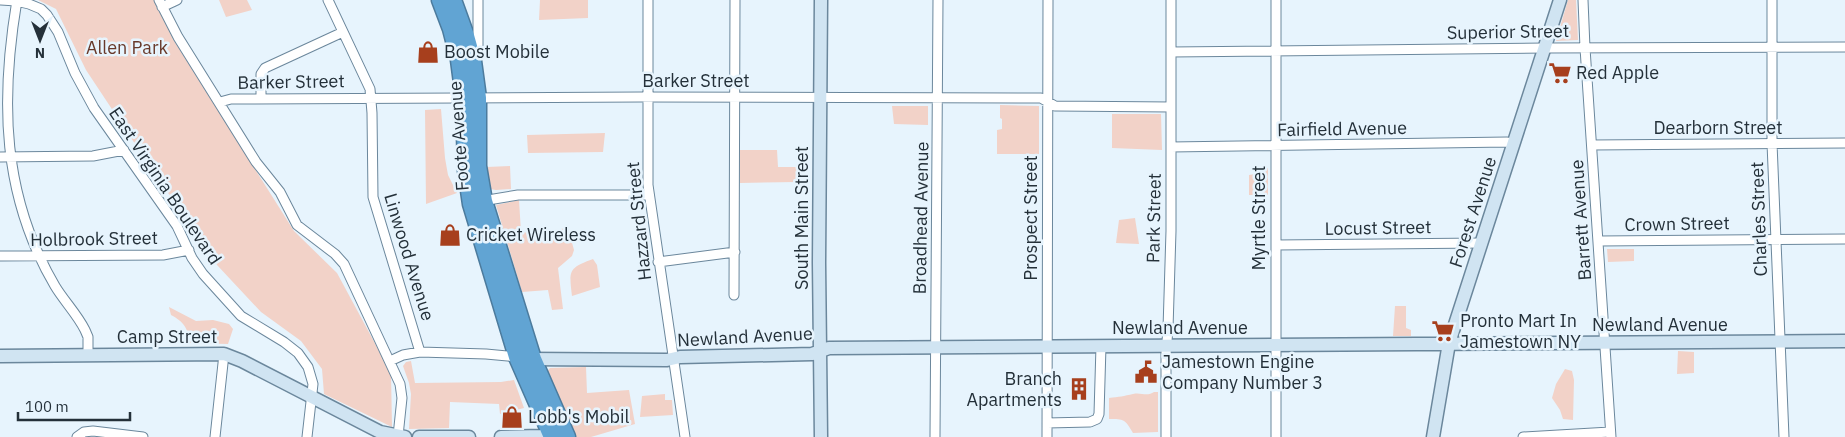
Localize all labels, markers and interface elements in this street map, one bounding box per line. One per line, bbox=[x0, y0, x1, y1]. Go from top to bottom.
north arrow bbox=[15, 15, 65, 65]
street label: Superior Street bbox=[1447, 19, 1569, 44]
park label: Allen Park bbox=[86, 36, 169, 59]
shop icon: Boost Mobile bbox=[415, 39, 441, 65]
place label: Boost Mobile bbox=[444, 40, 550, 63]
text: N bbox=[35, 44, 45, 62]
supermarket icon: Red Apple bbox=[1547, 60, 1573, 86]
place label: Red Apple bbox=[1576, 61, 1659, 84]
street label: Barker Street bbox=[237, 69, 345, 94]
street label: Barker Street bbox=[642, 69, 750, 92]
street label: Foote Avenue bbox=[443, 80, 474, 192]
street label: East Virginia Boulevard bbox=[104, 102, 227, 269]
street label: Fairfield Avenue bbox=[1277, 116, 1407, 141]
street label: Dearborn Street bbox=[1653, 116, 1783, 139]
street label: Broadhead Avenue bbox=[908, 141, 933, 295]
street label: South Main Street bbox=[790, 146, 813, 290]
street label: Forest Avenue bbox=[1444, 153, 1501, 270]
street label: Prospect Street bbox=[1019, 155, 1042, 281]
street label: Barrett Avenue bbox=[1565, 159, 1596, 281]
street label: Hazzard Street bbox=[621, 161, 656, 282]
street label: Charles Street bbox=[1745, 161, 1772, 277]
street label: Myrtle Street bbox=[1247, 166, 1270, 271]
street label: Park Street bbox=[1141, 173, 1166, 263]
street label: Linwood Avenue bbox=[379, 190, 440, 324]
street label: Crown Street bbox=[1624, 211, 1730, 236]
street label: Locust Street bbox=[1324, 215, 1432, 240]
shop icon: Cricket Wireless bbox=[437, 222, 463, 248]
place label: Cricket Wireless bbox=[466, 223, 596, 246]
street label: Holbrook Street bbox=[30, 226, 158, 251]
place label: Pronto Mart In Jamestown NY bbox=[1460, 309, 1581, 353]
street label: Newland Avenue bbox=[1592, 313, 1728, 336]
street label: Newland Avenue bbox=[1112, 316, 1248, 339]
supermarket icon: Pronto Mart In Jamestown NY bbox=[1430, 318, 1456, 344]
street label: Newland Avenue bbox=[677, 321, 814, 352]
street label: Camp Street bbox=[117, 325, 217, 348]
place label: Jamestown Engine Company Number 3 bbox=[1162, 350, 1323, 394]
public building icon: Jamestown Engine Company Number 3 bbox=[1133, 359, 1159, 385]
place label: Branch Apartments bbox=[967, 367, 1062, 411]
building icon: Branch Apartments bbox=[1066, 376, 1092, 402]
scale bar bbox=[18, 390, 130, 422]
text: 100 m bbox=[25, 397, 69, 416]
shop icon: Lobb's Mobil bbox=[499, 404, 525, 430]
place label: Lobb's Mobil bbox=[528, 405, 629, 428]

